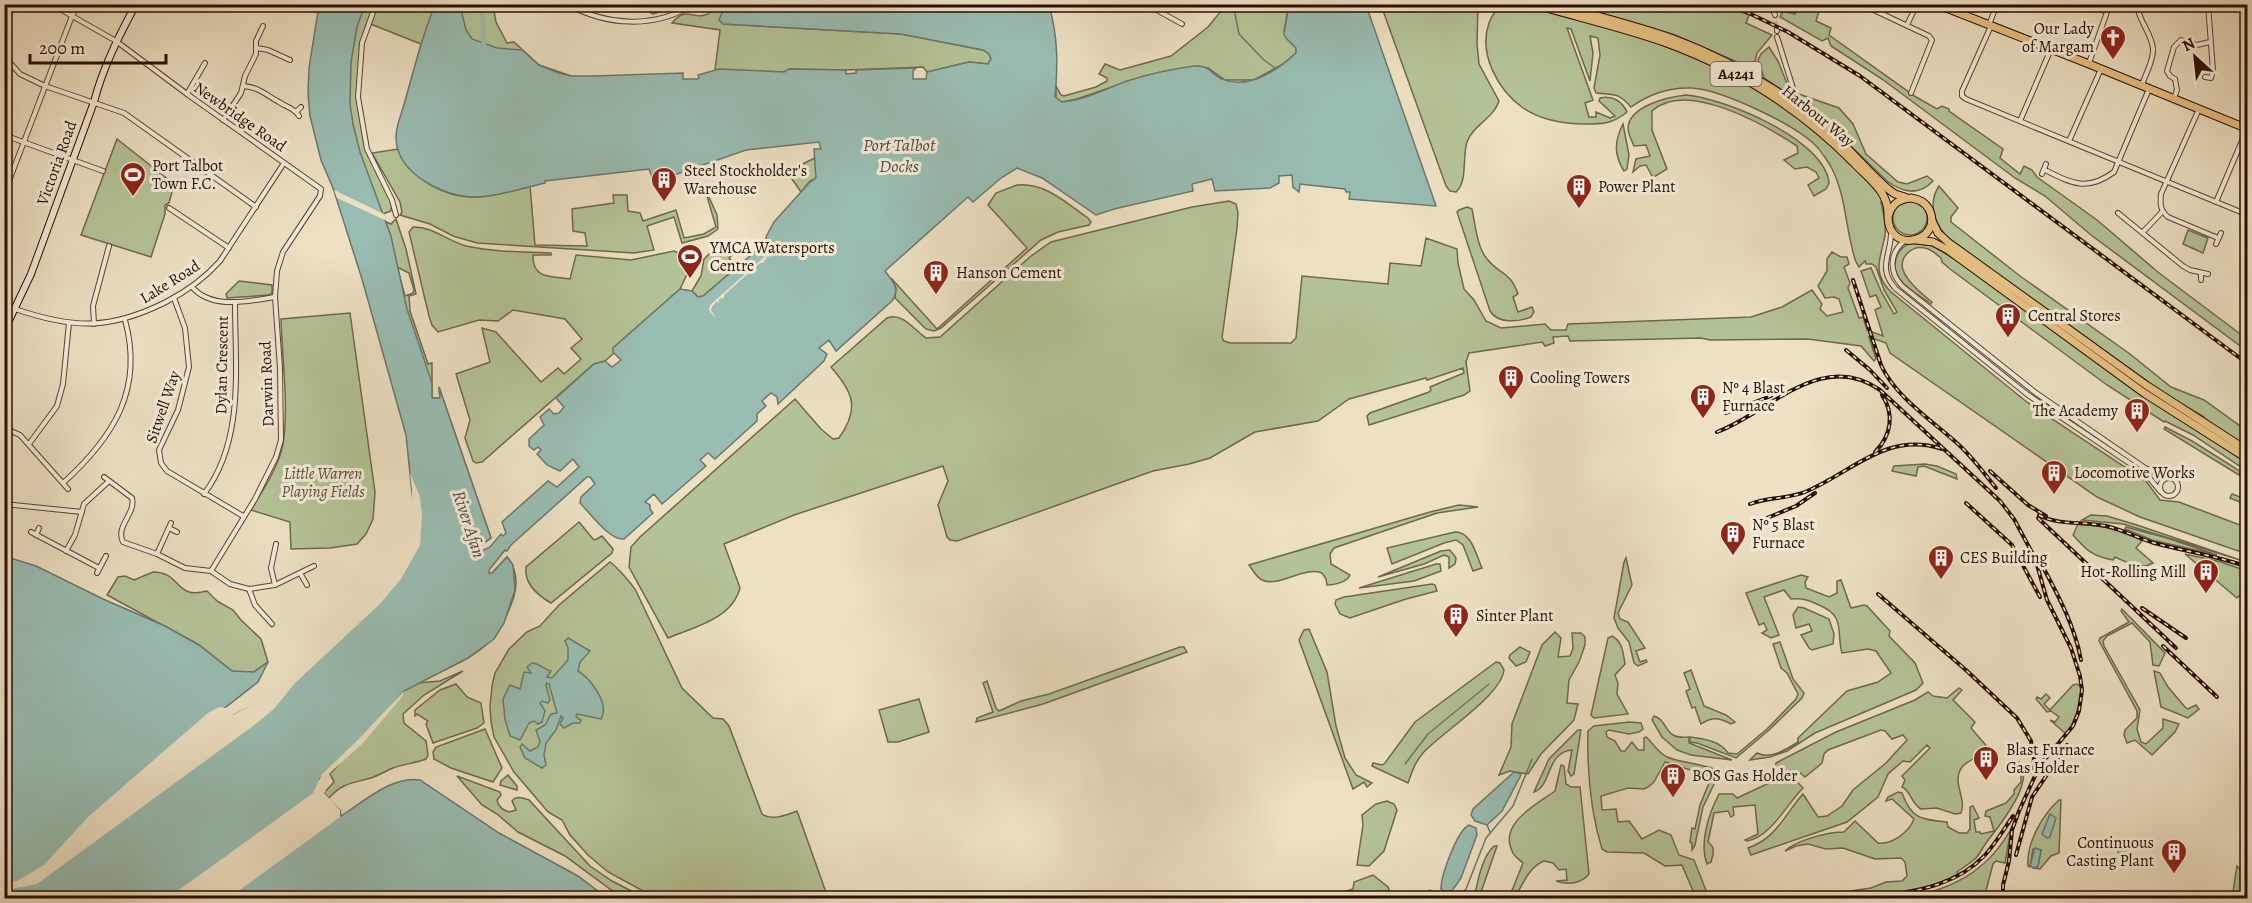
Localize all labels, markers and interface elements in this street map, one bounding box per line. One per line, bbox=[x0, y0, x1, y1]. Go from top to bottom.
place label: Our Lady of Margam bbox=[2022, 18, 2095, 58]
church icon: Our Lady of Margam bbox=[2098, 23, 2128, 61]
scale bar bbox=[30, 27, 166, 65]
north arrow bbox=[2165, 27, 2225, 87]
text: N bbox=[2178, 32, 2199, 57]
text: 200 m bbox=[39, 36, 85, 60]
road number: A4241 bbox=[1710, 62, 1762, 86]
street label: Newbridge Road bbox=[189, 77, 291, 157]
street label: Harbour Way bbox=[1777, 80, 1860, 153]
street label: Victoria Road bbox=[31, 117, 83, 209]
water label: Port Talbot Docks bbox=[863, 133, 936, 178]
place label: Port Talbot Town F.C. bbox=[152, 155, 223, 195]
sports icon: Port Talbot Town F.C. bbox=[118, 160, 148, 198]
place label: Steel Stockholder's Warehouse bbox=[683, 160, 807, 200]
building icon: Steel Stockholder's Warehouse bbox=[649, 165, 679, 203]
building icon: Power Plant bbox=[1564, 172, 1594, 210]
place label: Power Plant bbox=[1598, 176, 1676, 198]
place label: YMCA Watersports Centre bbox=[709, 237, 835, 277]
sports icon: YMCA Watersports Centre bbox=[675, 242, 705, 280]
street label: Lake Road bbox=[136, 255, 205, 309]
building icon: Hanson Cement bbox=[921, 258, 951, 296]
place label: Hanson Cement bbox=[956, 262, 1062, 284]
building icon: Central Stores bbox=[1993, 301, 2023, 339]
place label: Central Stores bbox=[2028, 305, 2121, 327]
street label: Dylan Crescent bbox=[210, 315, 234, 415]
street label: Darwin Road bbox=[254, 340, 279, 427]
building icon: Cooling Towers bbox=[1496, 363, 1526, 401]
street label: Sitwell Way bbox=[140, 367, 186, 446]
place label: Cooling Towers bbox=[1530, 367, 1630, 389]
place label: Nº 4 Blast Furnace bbox=[1722, 377, 1785, 417]
building icon: Nº 4 Blast Furnace bbox=[1688, 382, 1718, 420]
building icon: The Academy bbox=[2122, 396, 2152, 434]
place label: The Academy bbox=[2033, 400, 2119, 422]
building icon: Locomotive Works bbox=[2039, 458, 2069, 496]
place label: Locomotive Works bbox=[2074, 462, 2195, 484]
park label: Little Warren Playing Fields bbox=[281, 463, 365, 503]
water label: River Afan bbox=[447, 487, 491, 561]
place label: Nº 5 Blast Furnace bbox=[1752, 514, 1815, 554]
building icon: Nº 5 Blast Furnace bbox=[1718, 519, 1748, 557]
building icon: CES Building bbox=[1926, 543, 1956, 581]
place label: CES Building bbox=[1960, 547, 2048, 569]
building icon: Hot-Rolling Mill bbox=[2191, 557, 2221, 595]
place label: Hot-Rolling Mill bbox=[2080, 561, 2186, 583]
building icon: Sinter Plant bbox=[1441, 601, 1471, 639]
place label: Sinter Plant bbox=[1476, 605, 1554, 627]
place label: Blast Furnace Gas Holder bbox=[2006, 739, 2095, 779]
building icon: Blast Furnace Gas Holder bbox=[1971, 744, 2001, 782]
building icon: BOS Gas Holder bbox=[1658, 761, 1688, 799]
place label: BOS Gas Holder bbox=[1692, 765, 1797, 787]
place label: Continuous Casting Plant bbox=[2066, 832, 2154, 872]
building icon: Continuous Casting Plant bbox=[2159, 837, 2189, 875]

